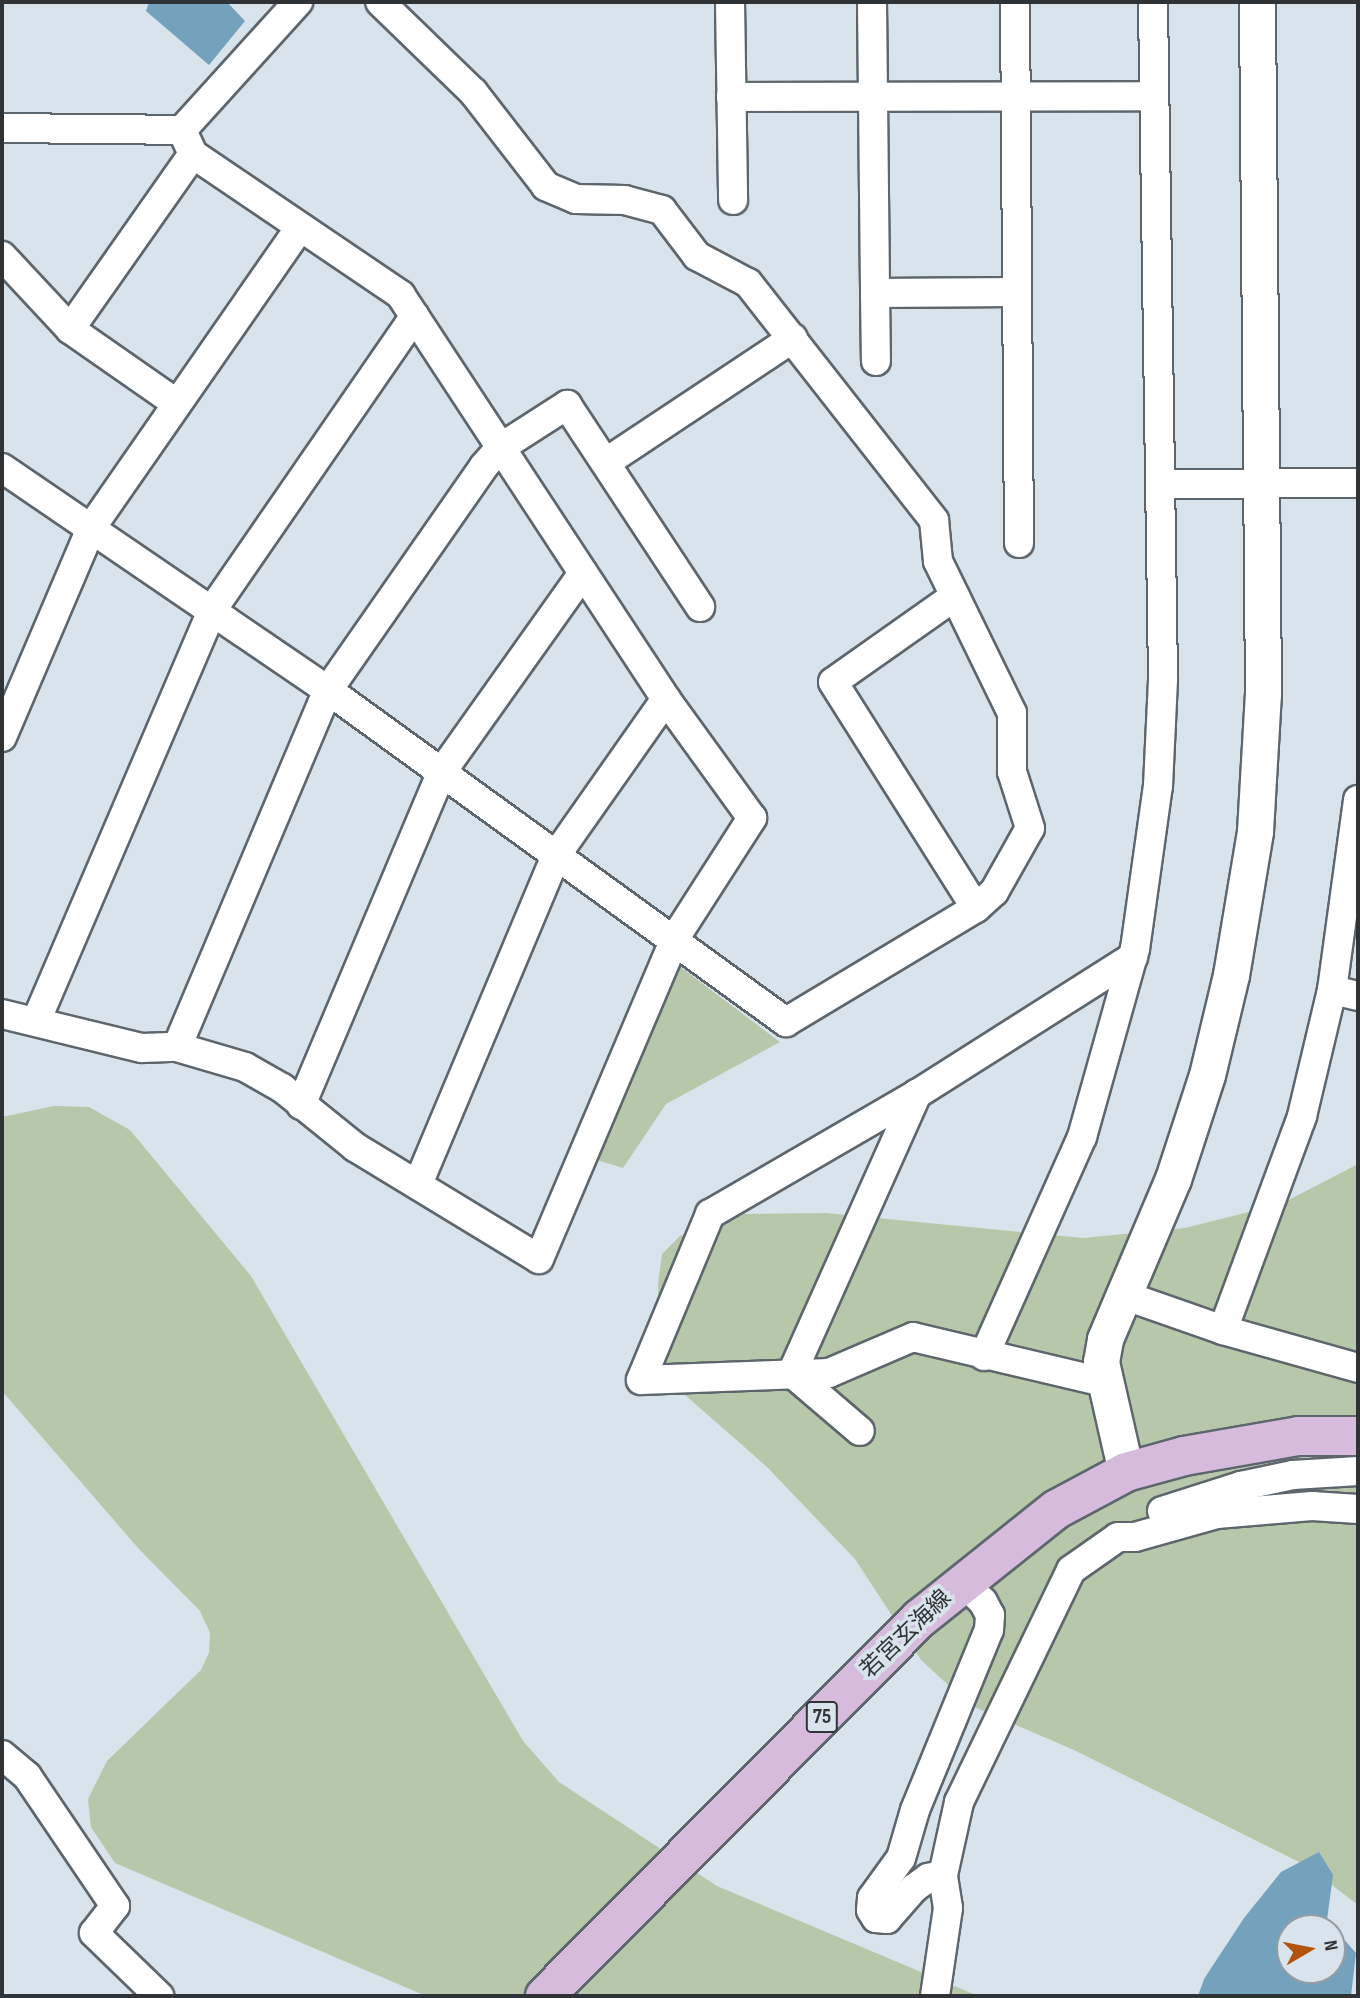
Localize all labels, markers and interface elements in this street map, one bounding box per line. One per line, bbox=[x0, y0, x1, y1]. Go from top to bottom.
street label: 若宮玄海線 bbox=[855, 1584, 957, 1684]
road number: 75 bbox=[804, 1700, 840, 1734]
north arrow bbox=[1276, 1914, 1346, 1984]
text: N bbox=[1318, 1939, 1342, 1953]

